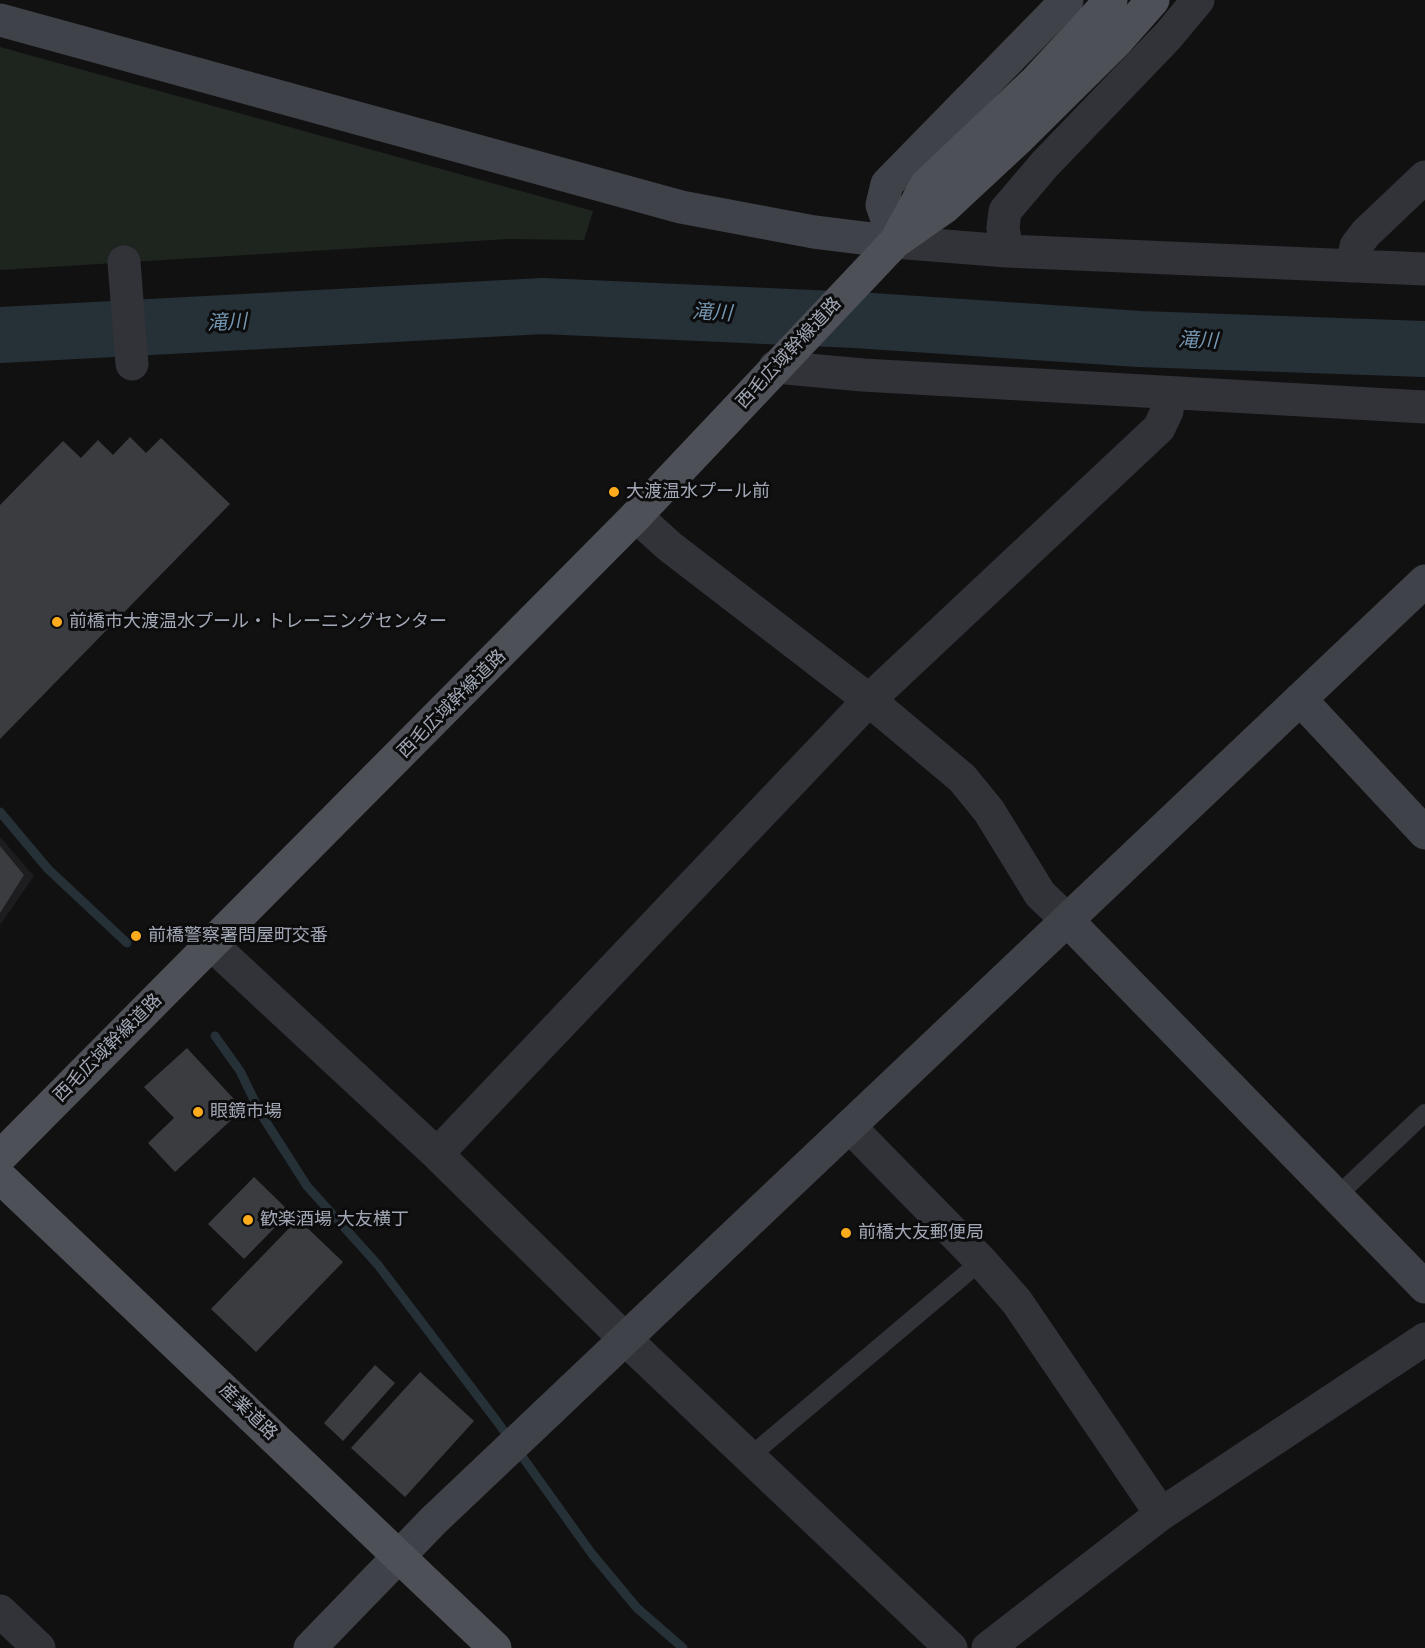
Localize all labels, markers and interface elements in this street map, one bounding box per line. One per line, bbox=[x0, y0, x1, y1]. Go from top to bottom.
street label: 西毛広域幹線道路 bbox=[732, 293, 846, 413]
water label: 滝川 bbox=[691, 300, 733, 326]
water label: 滝川 bbox=[206, 310, 248, 336]
water label: 滝川 bbox=[1178, 328, 1218, 354]
place label: 大渡温水プール前 bbox=[626, 481, 770, 503]
marker: 大渡温水プール前 bbox=[607, 485, 621, 499]
place label: 前橋市大渡温水プール・トレーニングセンター bbox=[69, 611, 447, 633]
marker: 前橋市大渡温水プール・トレーニングセンター bbox=[50, 615, 64, 629]
street label: 西毛広域幹線道路 bbox=[393, 645, 511, 763]
place label: 前橋警察署問屋町交番 bbox=[148, 925, 328, 947]
marker: 前橋警察署問屋町交番 bbox=[129, 929, 143, 943]
street label: 西毛広域幹線道路 bbox=[49, 989, 167, 1107]
place label: 眼鏡市場 bbox=[210, 1101, 282, 1123]
marker: 眼鏡市場 bbox=[191, 1105, 205, 1119]
place label: 歓楽酒場 大友横丁 bbox=[260, 1209, 409, 1231]
marker: 歓楽酒場 大友横丁 bbox=[241, 1213, 255, 1227]
place label: 前橋大友郵便局 bbox=[858, 1222, 984, 1244]
marker: 前橋大友郵便局 bbox=[839, 1226, 853, 1240]
street label: 産業道路 bbox=[215, 1379, 281, 1445]

